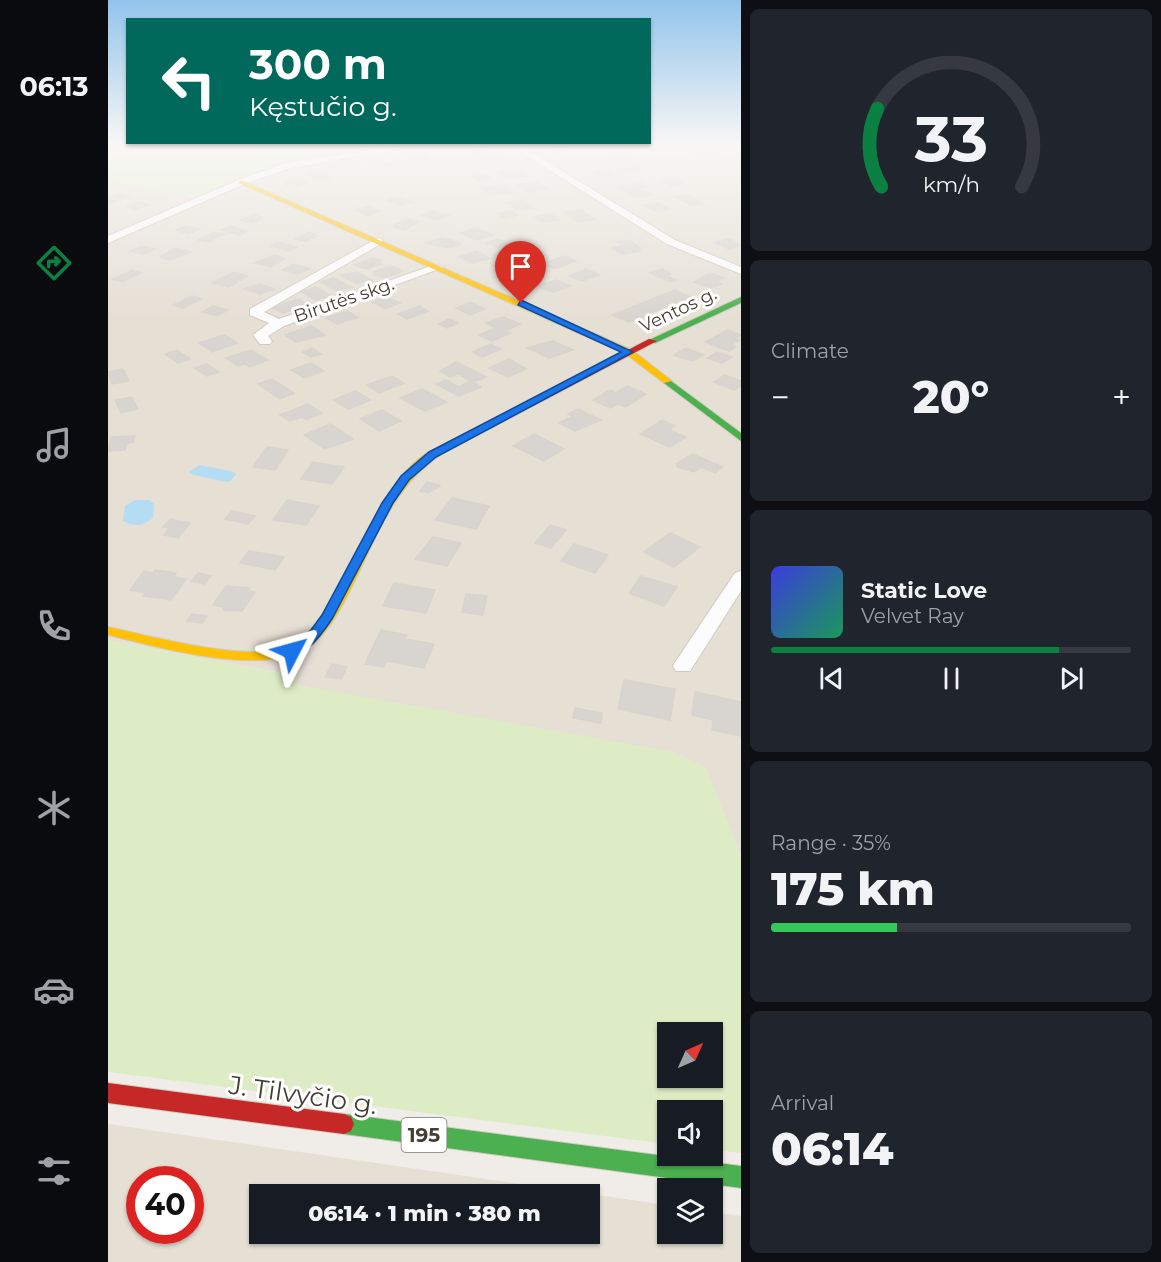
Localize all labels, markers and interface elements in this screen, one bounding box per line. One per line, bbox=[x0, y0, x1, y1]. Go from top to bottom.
text: 300 m bbox=[249, 38, 387, 90]
icon: left bbox=[150, 42, 228, 120]
text: 06:13 bbox=[19, 70, 89, 103]
text: Kęstučio g. bbox=[249, 90, 397, 123]
text: 33 bbox=[913, 101, 988, 177]
text: km/h bbox=[922, 171, 980, 197]
pin bbox=[495, 241, 546, 303]
icon: directions bbox=[33, 242, 75, 284]
icon: arrive bbox=[504, 250, 537, 283]
street label: Birutės skg. bbox=[291, 273, 397, 327]
street label: Ventos g. bbox=[636, 283, 720, 337]
text: Climate bbox=[771, 339, 849, 363]
text: 20° bbox=[913, 369, 989, 424]
text: − bbox=[771, 377, 790, 417]
text: + bbox=[1112, 377, 1131, 417]
icon: music bbox=[33, 424, 75, 466]
text: Static Love bbox=[861, 577, 987, 604]
text: Velvet Ray bbox=[861, 604, 964, 628]
icon: phone bbox=[33, 605, 75, 647]
position arrow bbox=[260, 619, 324, 683]
icon: previous bbox=[815, 662, 848, 695]
icon: pause bbox=[935, 662, 968, 695]
icon: next bbox=[1055, 662, 1088, 695]
icon: climate bbox=[33, 787, 75, 829]
text: Range · 35% bbox=[771, 831, 891, 855]
text: 175 km bbox=[771, 861, 935, 916]
icon: car bbox=[33, 969, 75, 1011]
north arrow bbox=[657, 1022, 723, 1088]
map controls bbox=[657, 1022, 723, 1244]
street label: J. Tilvyčio g. bbox=[226, 1069, 379, 1121]
text: Arrival bbox=[771, 1091, 834, 1115]
button: sound bbox=[657, 1100, 723, 1166]
road number: 195 bbox=[402, 1118, 446, 1152]
text: 06:14 bbox=[771, 1121, 894, 1176]
icon: filters bbox=[33, 1150, 75, 1192]
speed limit sign: 40 bbox=[126, 1166, 204, 1244]
button: layers bbox=[657, 1178, 723, 1244]
text: 06:14 · 1 min · 380 m bbox=[308, 1200, 541, 1227]

